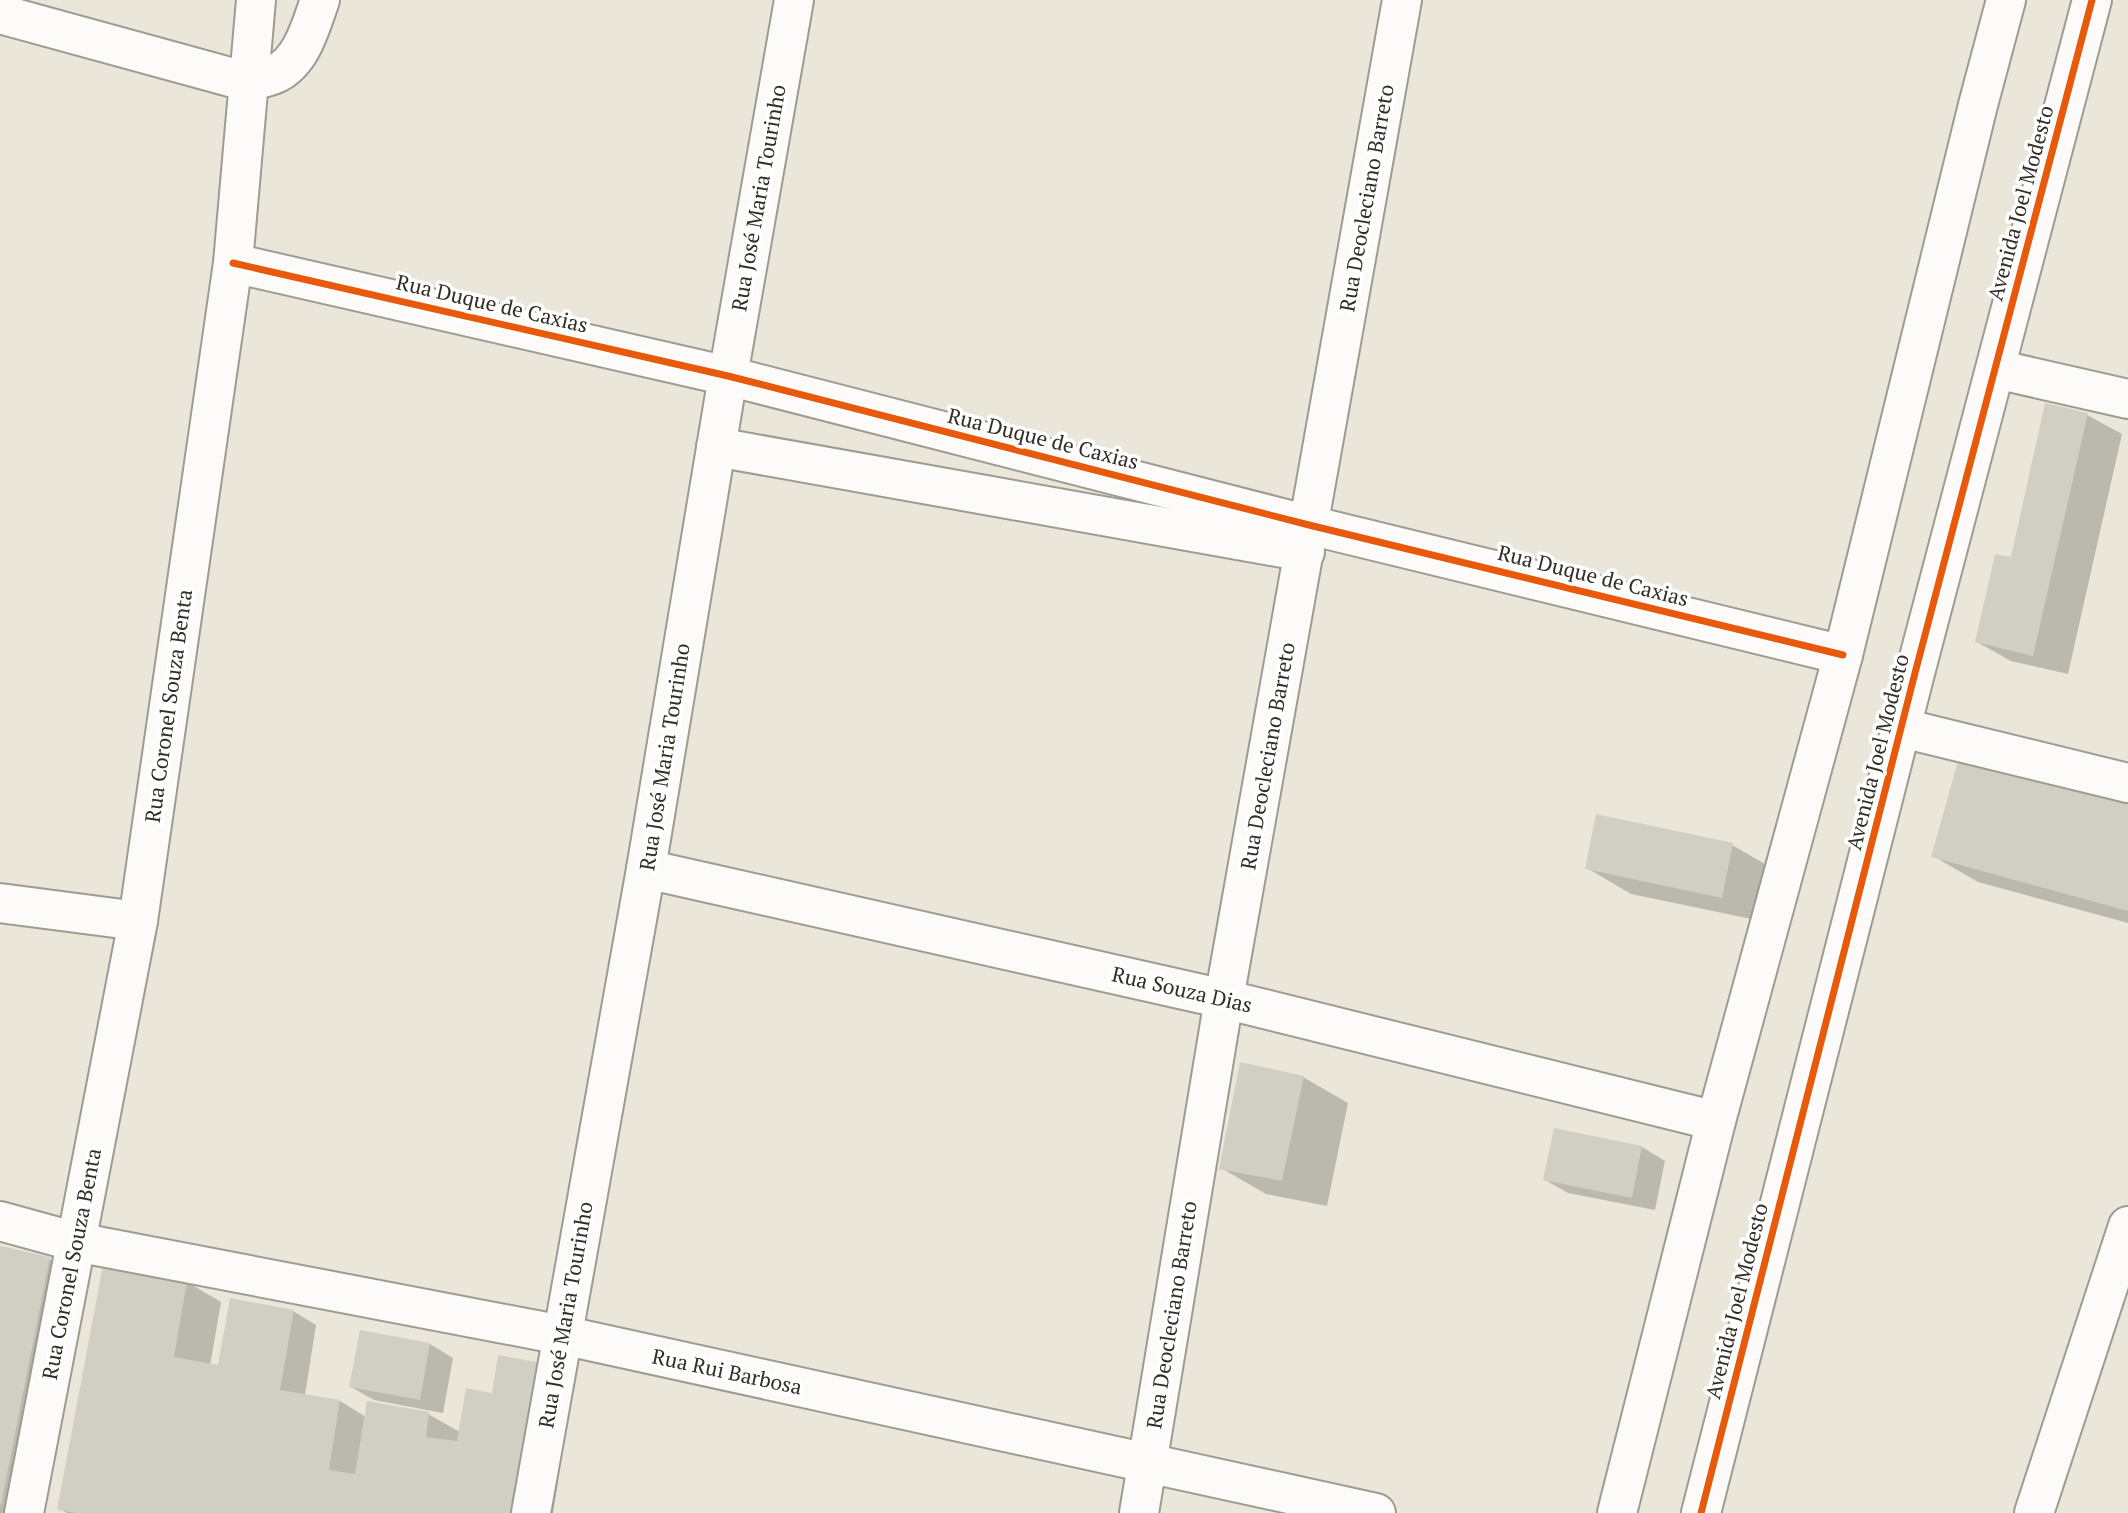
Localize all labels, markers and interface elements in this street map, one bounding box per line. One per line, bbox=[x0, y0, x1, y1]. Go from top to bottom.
street label: Rua José Maria Tourinho bbox=[724, 82, 792, 313]
street label: Rua Deocleciano Barreto bbox=[1332, 82, 1400, 314]
street label: Avenida Joel Modesto bbox=[1980, 102, 2060, 304]
street label: Rua Duque de Caxias bbox=[394, 267, 591, 339]
street label: Rua Duque de Caxias bbox=[945, 401, 1142, 475]
street label: Rua Duque de Caxias bbox=[1495, 538, 1692, 612]
street label: Rua Coronel Souza Benta bbox=[138, 587, 198, 824]
street label: Rua Deocleciano Barreto bbox=[1233, 640, 1301, 872]
street label: Rua José Maria Tourinho bbox=[632, 641, 696, 872]
street label: Avenida Joel Modesto bbox=[1839, 651, 1915, 853]
street label: Rua Souza Dias bbox=[1109, 959, 1255, 1019]
street label: Rua Coronel Souza Benta bbox=[35, 1145, 107, 1382]
street label: Rua José Maria Tourinho bbox=[531, 1199, 599, 1430]
street label: Rua Deocleciano Barreto bbox=[1139, 1199, 1203, 1431]
street label: Avenida Joel Modesto bbox=[1698, 1200, 1774, 1402]
street label: Rua Rui Barbosa bbox=[650, 1341, 805, 1401]

